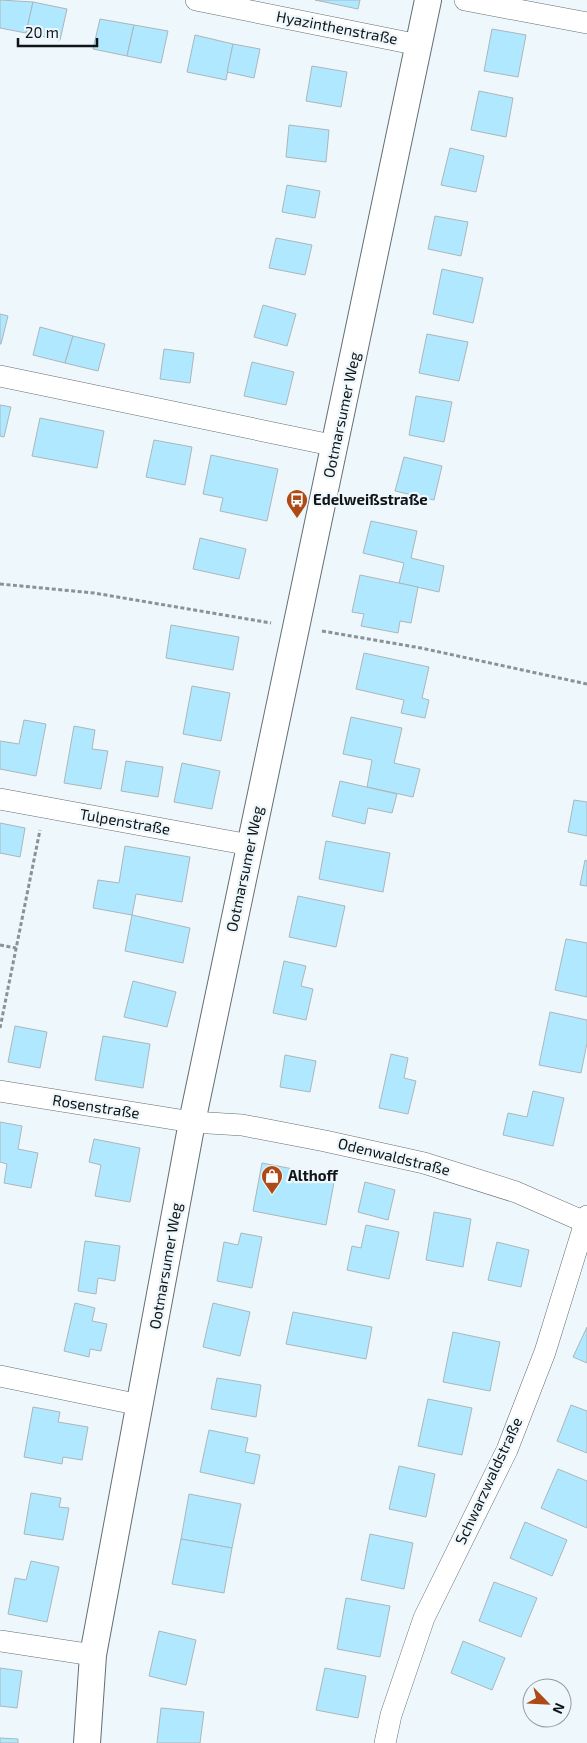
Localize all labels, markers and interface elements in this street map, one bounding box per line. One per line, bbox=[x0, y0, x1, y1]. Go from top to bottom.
street label: Hyazinthenstraße bbox=[275, 6, 399, 48]
scale bar bbox=[18, 15, 96, 47]
text: 20 m bbox=[25, 23, 59, 41]
street label: Ootmarsumer Weg bbox=[319, 350, 363, 479]
bus stop icon: Edelweißstraße bbox=[285, 488, 309, 519]
place label: Edelweißstraße bbox=[313, 490, 428, 508]
street label: Tulpenstraße bbox=[78, 804, 172, 838]
street label: Ootmarsumer Weg bbox=[222, 804, 266, 933]
street label: Rosenstraße bbox=[51, 1090, 141, 1122]
street label: Odenwaldstraße bbox=[336, 1133, 452, 1179]
shop icon: Althoff bbox=[260, 1164, 284, 1195]
place label: Althoff bbox=[288, 1166, 338, 1184]
street label: Ootmarsumer Weg bbox=[145, 1201, 185, 1331]
street label: Schwarzwaldstraße bbox=[451, 1414, 525, 1547]
north arrow bbox=[522, 1678, 572, 1728]
text: N bbox=[550, 1700, 569, 1717]

